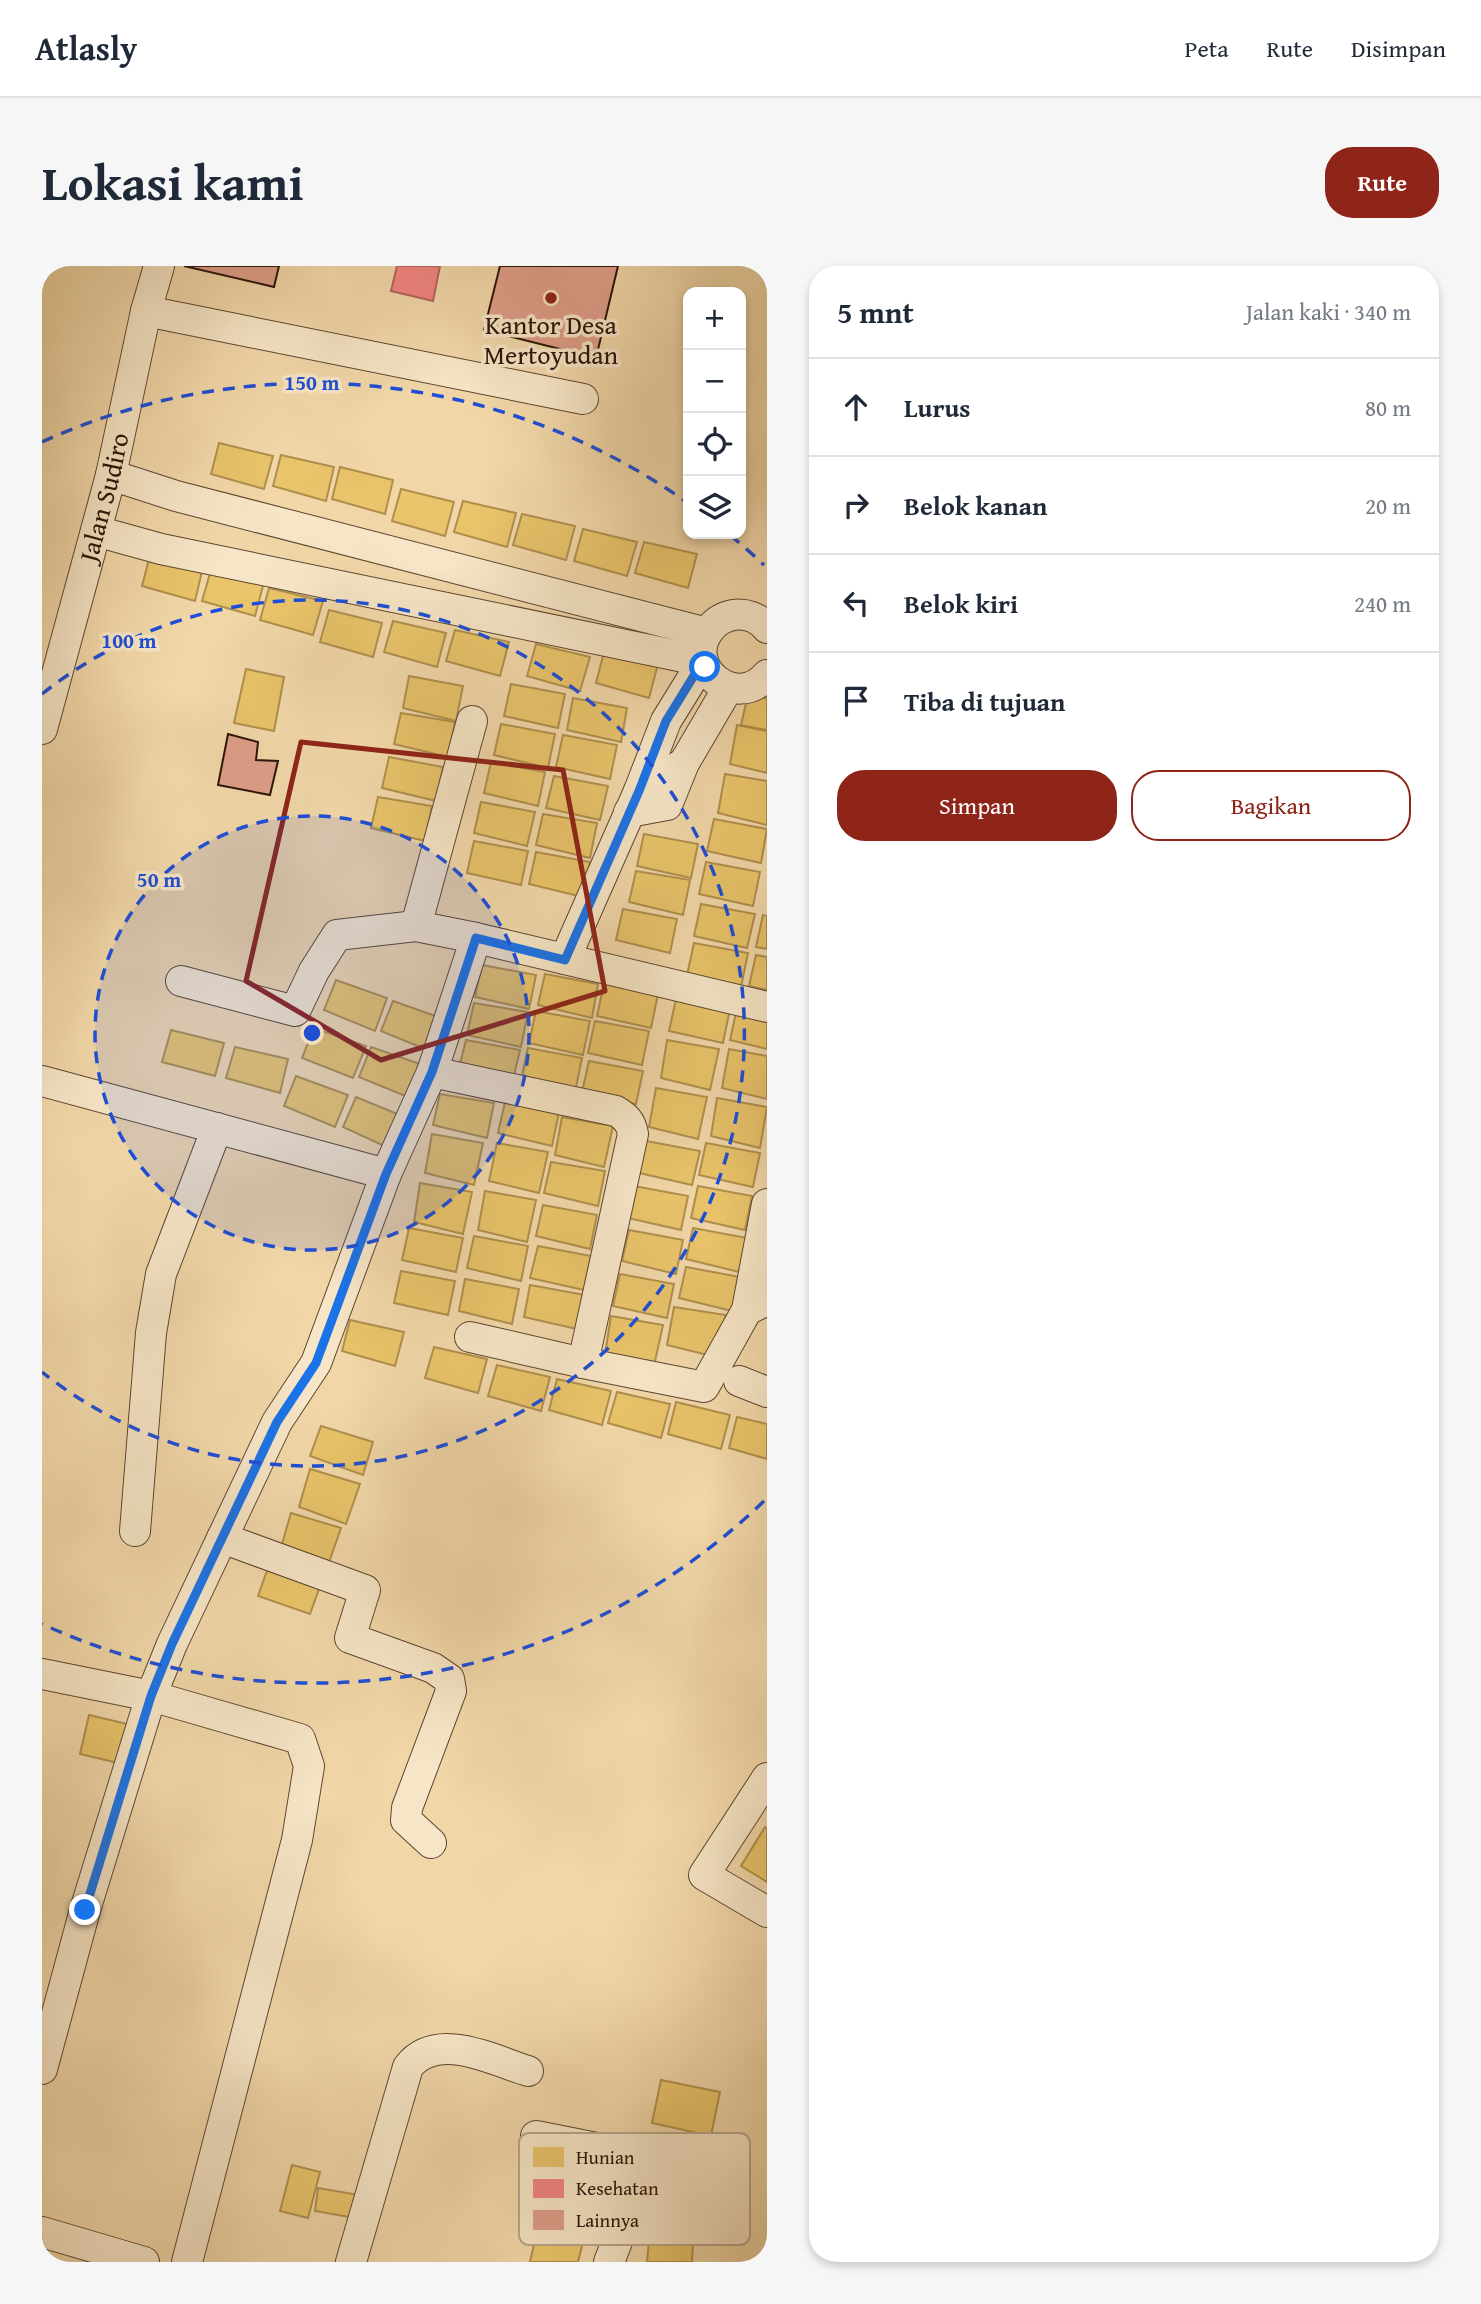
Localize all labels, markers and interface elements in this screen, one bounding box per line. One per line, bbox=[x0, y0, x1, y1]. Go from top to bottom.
text: Atlasly bbox=[35, 24, 137, 72]
text: Peta bbox=[1185, 31, 1228, 66]
text: Rute bbox=[1266, 31, 1313, 66]
text: Disimpan bbox=[1351, 31, 1446, 66]
text: Lokasi kami bbox=[42, 146, 304, 218]
button: Rute bbox=[1325, 147, 1439, 218]
map controls bbox=[683, 287, 746, 539]
button: + bbox=[683, 287, 746, 350]
marker: Kantor Desa Mertoyudan bbox=[543, 290, 559, 306]
text: 5 mnt bbox=[837, 290, 914, 334]
text: Jalan kaki · 340 m bbox=[1246, 295, 1411, 328]
place label: Kantor Desa Mertoyudan bbox=[484, 305, 619, 374]
button: − bbox=[683, 350, 746, 413]
text: 150 m bbox=[284, 367, 340, 398]
icon: ahead bbox=[837, 388, 875, 426]
text: Lurus bbox=[904, 388, 970, 427]
text: 80 m bbox=[1365, 391, 1411, 424]
button: locate bbox=[683, 413, 746, 476]
street label: Jalan Sudiro bbox=[68, 429, 139, 569]
button: layers bbox=[683, 476, 746, 539]
icon: right bbox=[837, 486, 875, 524]
text: Belok kanan bbox=[904, 486, 1047, 525]
text: 20 m bbox=[1365, 489, 1411, 522]
icon: left bbox=[837, 584, 875, 622]
text: Belok kiri bbox=[904, 584, 1018, 623]
text: 240 m bbox=[1354, 587, 1411, 620]
text: 100 m bbox=[101, 625, 157, 656]
route start bbox=[689, 651, 720, 682]
icon: arrive bbox=[837, 682, 875, 720]
text: Tiba di tujuan bbox=[904, 682, 1065, 721]
button: Simpan bbox=[837, 770, 1117, 841]
button: Bagikan bbox=[1131, 770, 1411, 841]
text: 50 m bbox=[137, 864, 181, 895]
centre of rings bbox=[300, 1021, 324, 1045]
route end bbox=[69, 1894, 100, 1925]
legend bbox=[519, 2133, 750, 2245]
text: Hunian bbox=[576, 2143, 635, 2171]
text: Kesehatan bbox=[576, 2174, 659, 2202]
text: Lainnya bbox=[576, 2206, 639, 2234]

